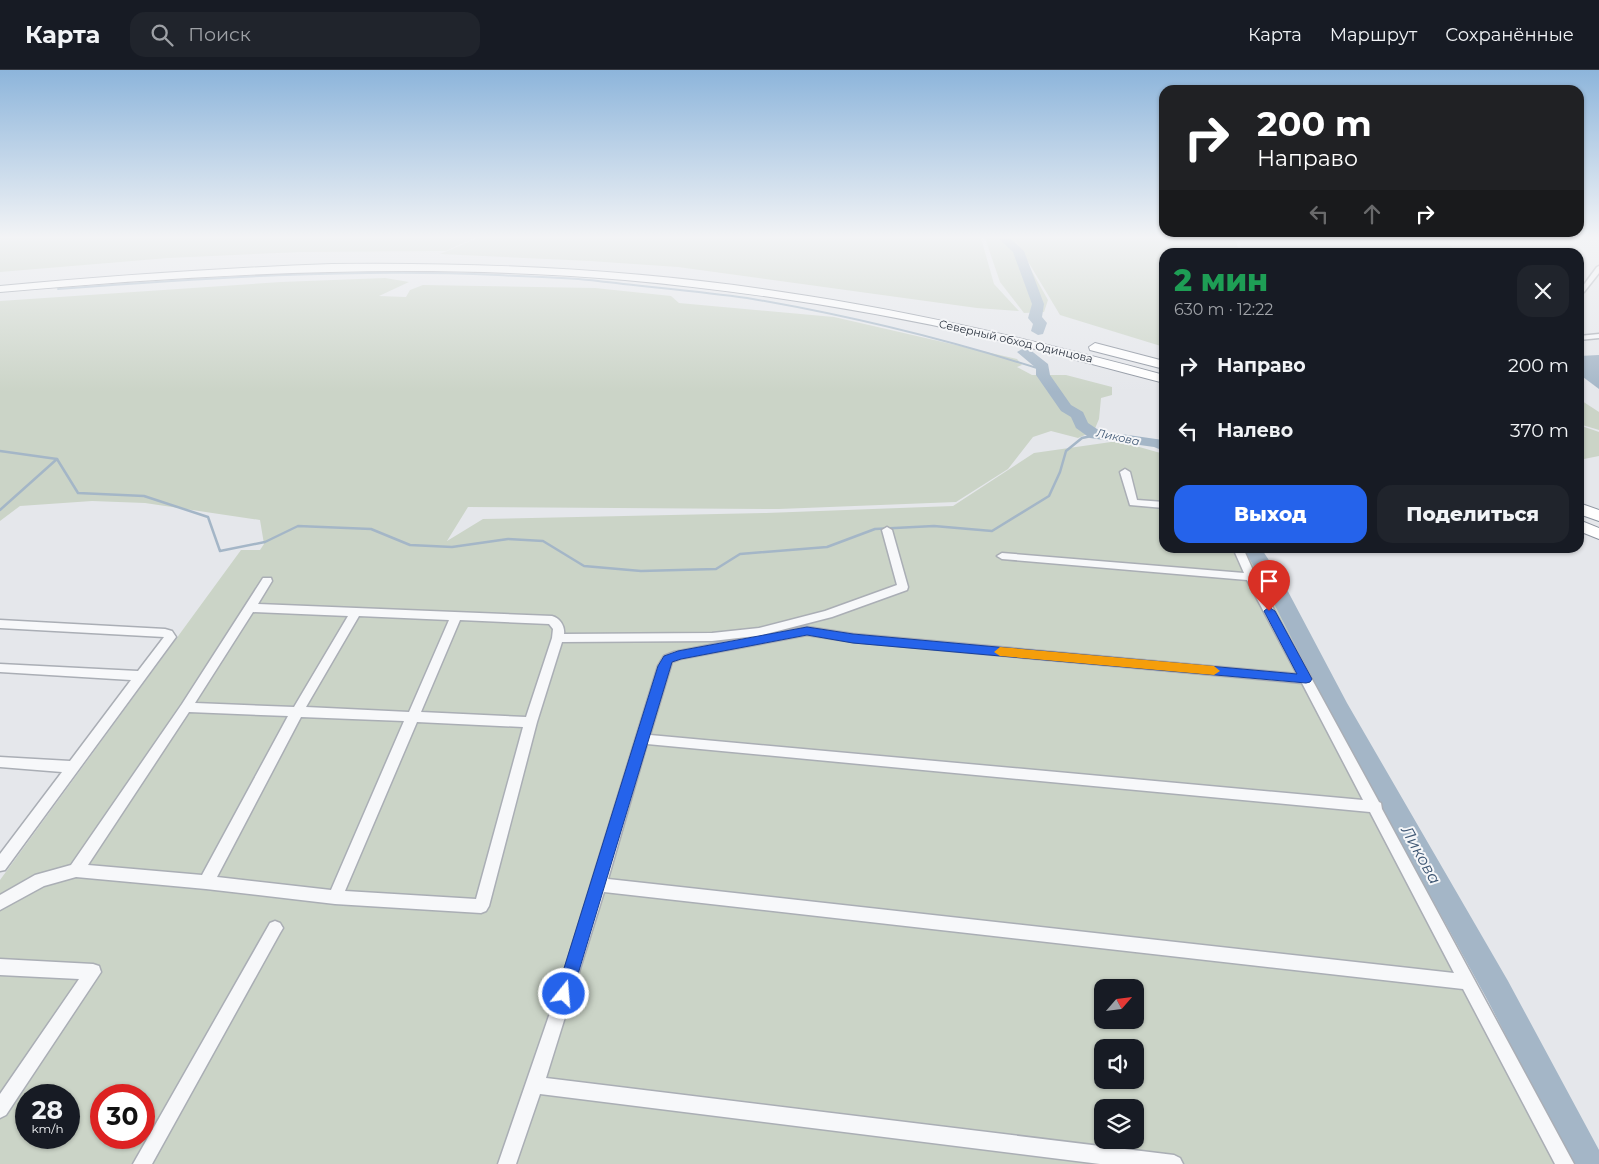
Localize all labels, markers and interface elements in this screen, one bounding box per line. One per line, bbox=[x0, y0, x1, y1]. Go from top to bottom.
search box bbox=[130, 12, 480, 57]
text: Карта bbox=[25, 20, 100, 49]
icon: search bbox=[148, 21, 176, 49]
text: Поиск bbox=[188, 23, 251, 46]
text: Карта bbox=[1248, 24, 1302, 46]
text: Маршрут bbox=[1330, 24, 1417, 46]
text: Сохранённые bbox=[1445, 24, 1574, 46]
text: 200 m bbox=[1257, 102, 1372, 145]
icon: right bbox=[1174, 105, 1239, 170]
text: Направо bbox=[1257, 145, 1358, 172]
icon: left bbox=[1305, 200, 1333, 228]
icon: ahead bbox=[1358, 200, 1386, 228]
icon: right bbox=[1411, 200, 1439, 228]
text: 2 мин bbox=[1174, 262, 1268, 299]
button: close bbox=[1517, 265, 1569, 317]
text: 630 m · 12:22 bbox=[1174, 300, 1273, 319]
street label: Северный обход Одинцова bbox=[938, 316, 1094, 366]
icon: right bbox=[1174, 352, 1202, 380]
text: Направо bbox=[1217, 354, 1306, 377]
text: 200 m bbox=[1508, 354, 1569, 377]
icon: left bbox=[1174, 417, 1202, 445]
text: Налево bbox=[1217, 419, 1293, 442]
text: 370 m bbox=[1510, 419, 1569, 442]
water label: Ликова bbox=[1094, 425, 1141, 448]
button: Выход bbox=[1174, 485, 1367, 543]
button: Поделиться bbox=[1377, 485, 1569, 543]
pin bbox=[1248, 560, 1290, 611]
icon: arrive bbox=[1255, 567, 1283, 595]
water label: Ликова bbox=[1397, 822, 1445, 887]
position arrow bbox=[537, 967, 589, 1019]
north arrow bbox=[1094, 979, 1144, 1029]
map controls bbox=[1094, 979, 1144, 1149]
button: sound bbox=[1094, 1039, 1144, 1089]
speed limit sign: 30 bbox=[90, 1084, 155, 1149]
text: 28 bbox=[32, 1095, 63, 1125]
button: layers bbox=[1094, 1099, 1144, 1149]
text: km/h bbox=[31, 1121, 64, 1136]

